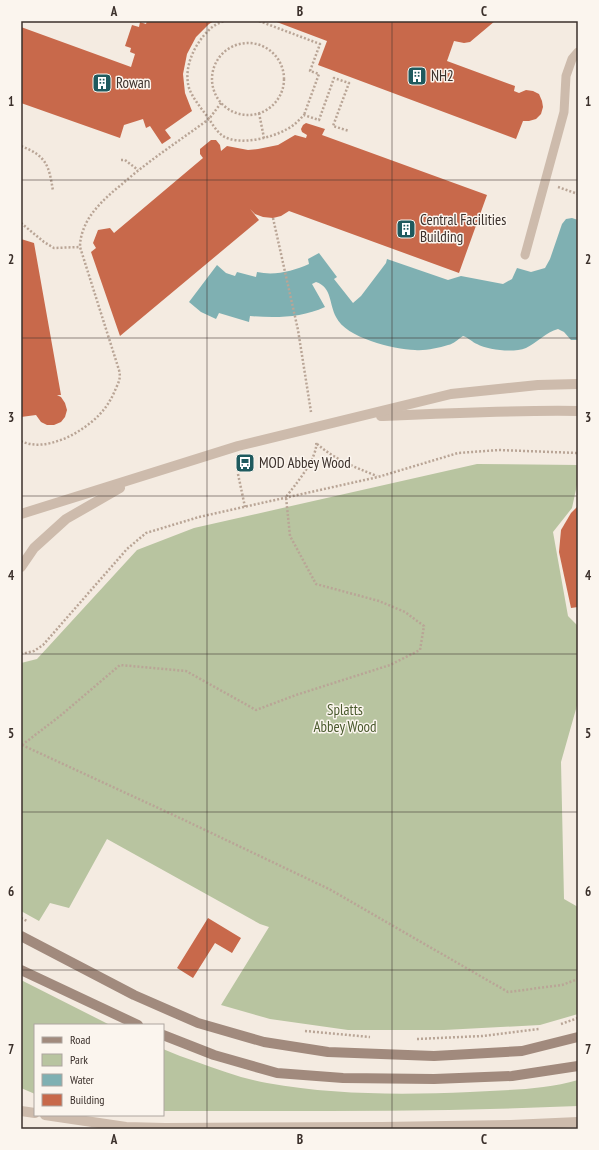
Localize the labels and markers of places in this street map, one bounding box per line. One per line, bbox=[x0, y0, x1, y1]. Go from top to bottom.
building icon: NH2 bbox=[406, 65, 428, 87]
place label: NH2 bbox=[431, 66, 454, 85]
building icon: Rowan bbox=[91, 72, 113, 94]
place label: Rowan bbox=[116, 73, 150, 92]
place label: Central Facilities Building bbox=[420, 210, 506, 246]
building icon: Central Facilities Building bbox=[395, 218, 417, 240]
bus stop icon: MOD Abbey Wood bbox=[234, 452, 256, 474]
place label: MOD Abbey Wood bbox=[259, 453, 351, 472]

